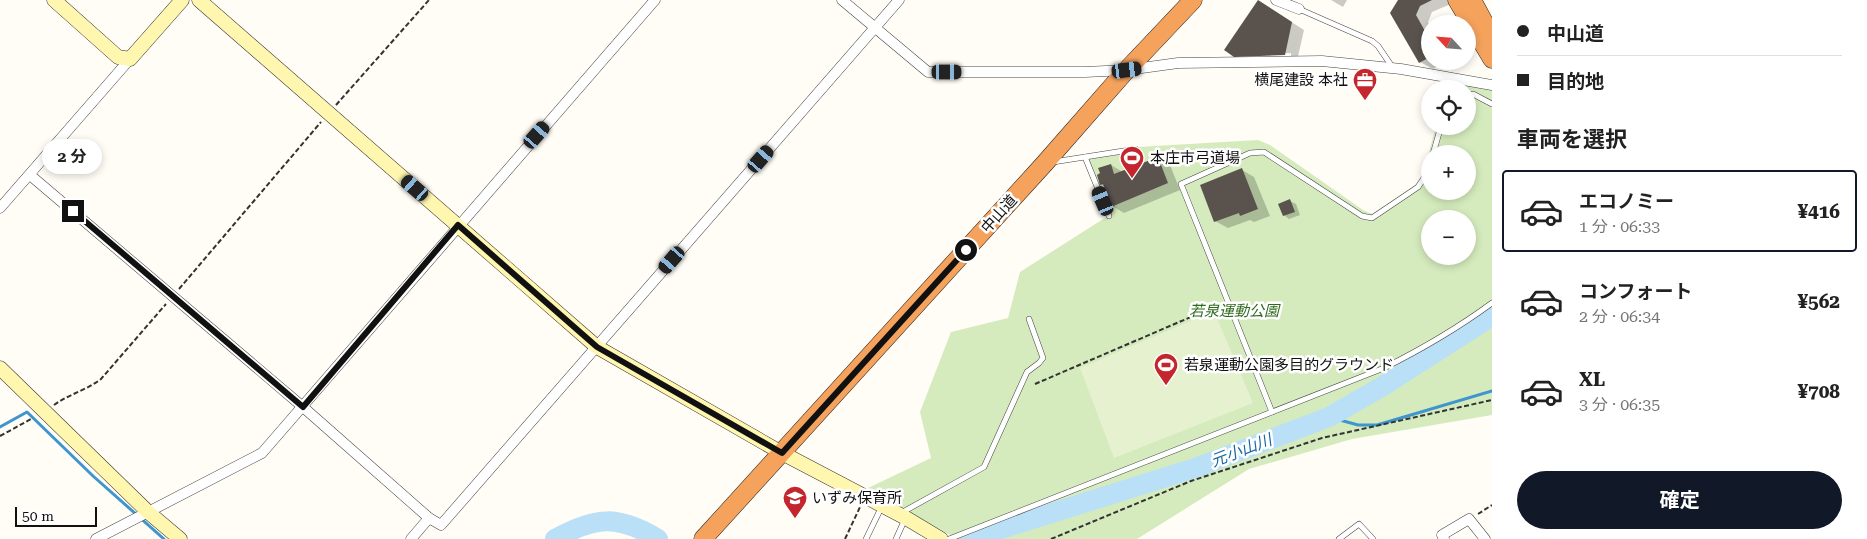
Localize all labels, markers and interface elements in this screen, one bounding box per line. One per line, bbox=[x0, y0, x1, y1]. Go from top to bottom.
north arrow bbox=[1421, 15, 1476, 70]
map controls bbox=[1421, 15, 1476, 265]
text: 中山道 bbox=[1547, 22, 1604, 45]
car bbox=[1111, 61, 1142, 79]
car bbox=[932, 65, 962, 80]
office icon: 横尾建設 本社 bbox=[1352, 67, 1378, 101]
text: 目的地 bbox=[1547, 70, 1604, 93]
place label: 横尾建設 本社 bbox=[1254, 71, 1348, 89]
button: locate bbox=[1421, 80, 1476, 135]
car bbox=[521, 119, 552, 151]
text: 車両を選択 bbox=[1517, 127, 1627, 152]
callout: 2 分 bbox=[43, 138, 103, 174]
car bbox=[745, 143, 776, 175]
sports icon: 本庄市弓道場 bbox=[1119, 145, 1145, 179]
button: + bbox=[1421, 145, 1476, 200]
text: 2 分 bbox=[57, 147, 87, 166]
place label: 本庄市弓道場 bbox=[1150, 149, 1240, 167]
car bbox=[398, 172, 431, 204]
car bbox=[1090, 184, 1115, 218]
icon: car bbox=[1519, 189, 1564, 234]
text: エコノミー bbox=[1579, 190, 1674, 213]
street label: 中山道 bbox=[977, 191, 1021, 237]
route end bbox=[62, 200, 84, 222]
text: ¥416 bbox=[1797, 200, 1840, 223]
button: − bbox=[1421, 210, 1476, 265]
text: 1 分 · 06:33 bbox=[1579, 217, 1660, 236]
route start bbox=[955, 239, 977, 261]
car bbox=[656, 244, 687, 276]
icon: car bbox=[1519, 279, 1564, 324]
text: コンフォート bbox=[1579, 280, 1692, 303]
text: ¥562 bbox=[1797, 290, 1840, 313]
park label: 若泉運動公園 bbox=[1189, 302, 1281, 320]
text: 2 分 · 06:34 bbox=[1579, 307, 1660, 326]
sports icon: 若泉運動公園多目的グラウンド bbox=[1153, 352, 1179, 386]
place label: 若泉運動公園多目的グラウンド bbox=[1184, 356, 1394, 374]
text: XL bbox=[1579, 368, 1605, 391]
icon: car bbox=[1519, 369, 1564, 414]
text: ¥708 bbox=[1797, 380, 1840, 403]
text: 3 分 · 06:35 bbox=[1579, 395, 1660, 414]
water label: 元小山川 bbox=[1208, 429, 1276, 471]
button: 確定 bbox=[1517, 471, 1842, 529]
school or university icon: いずみ保育所 bbox=[782, 485, 808, 519]
place label: いずみ保育所 bbox=[812, 489, 902, 507]
scale bar bbox=[15, 504, 98, 527]
text: 50 m bbox=[22, 508, 54, 524]

